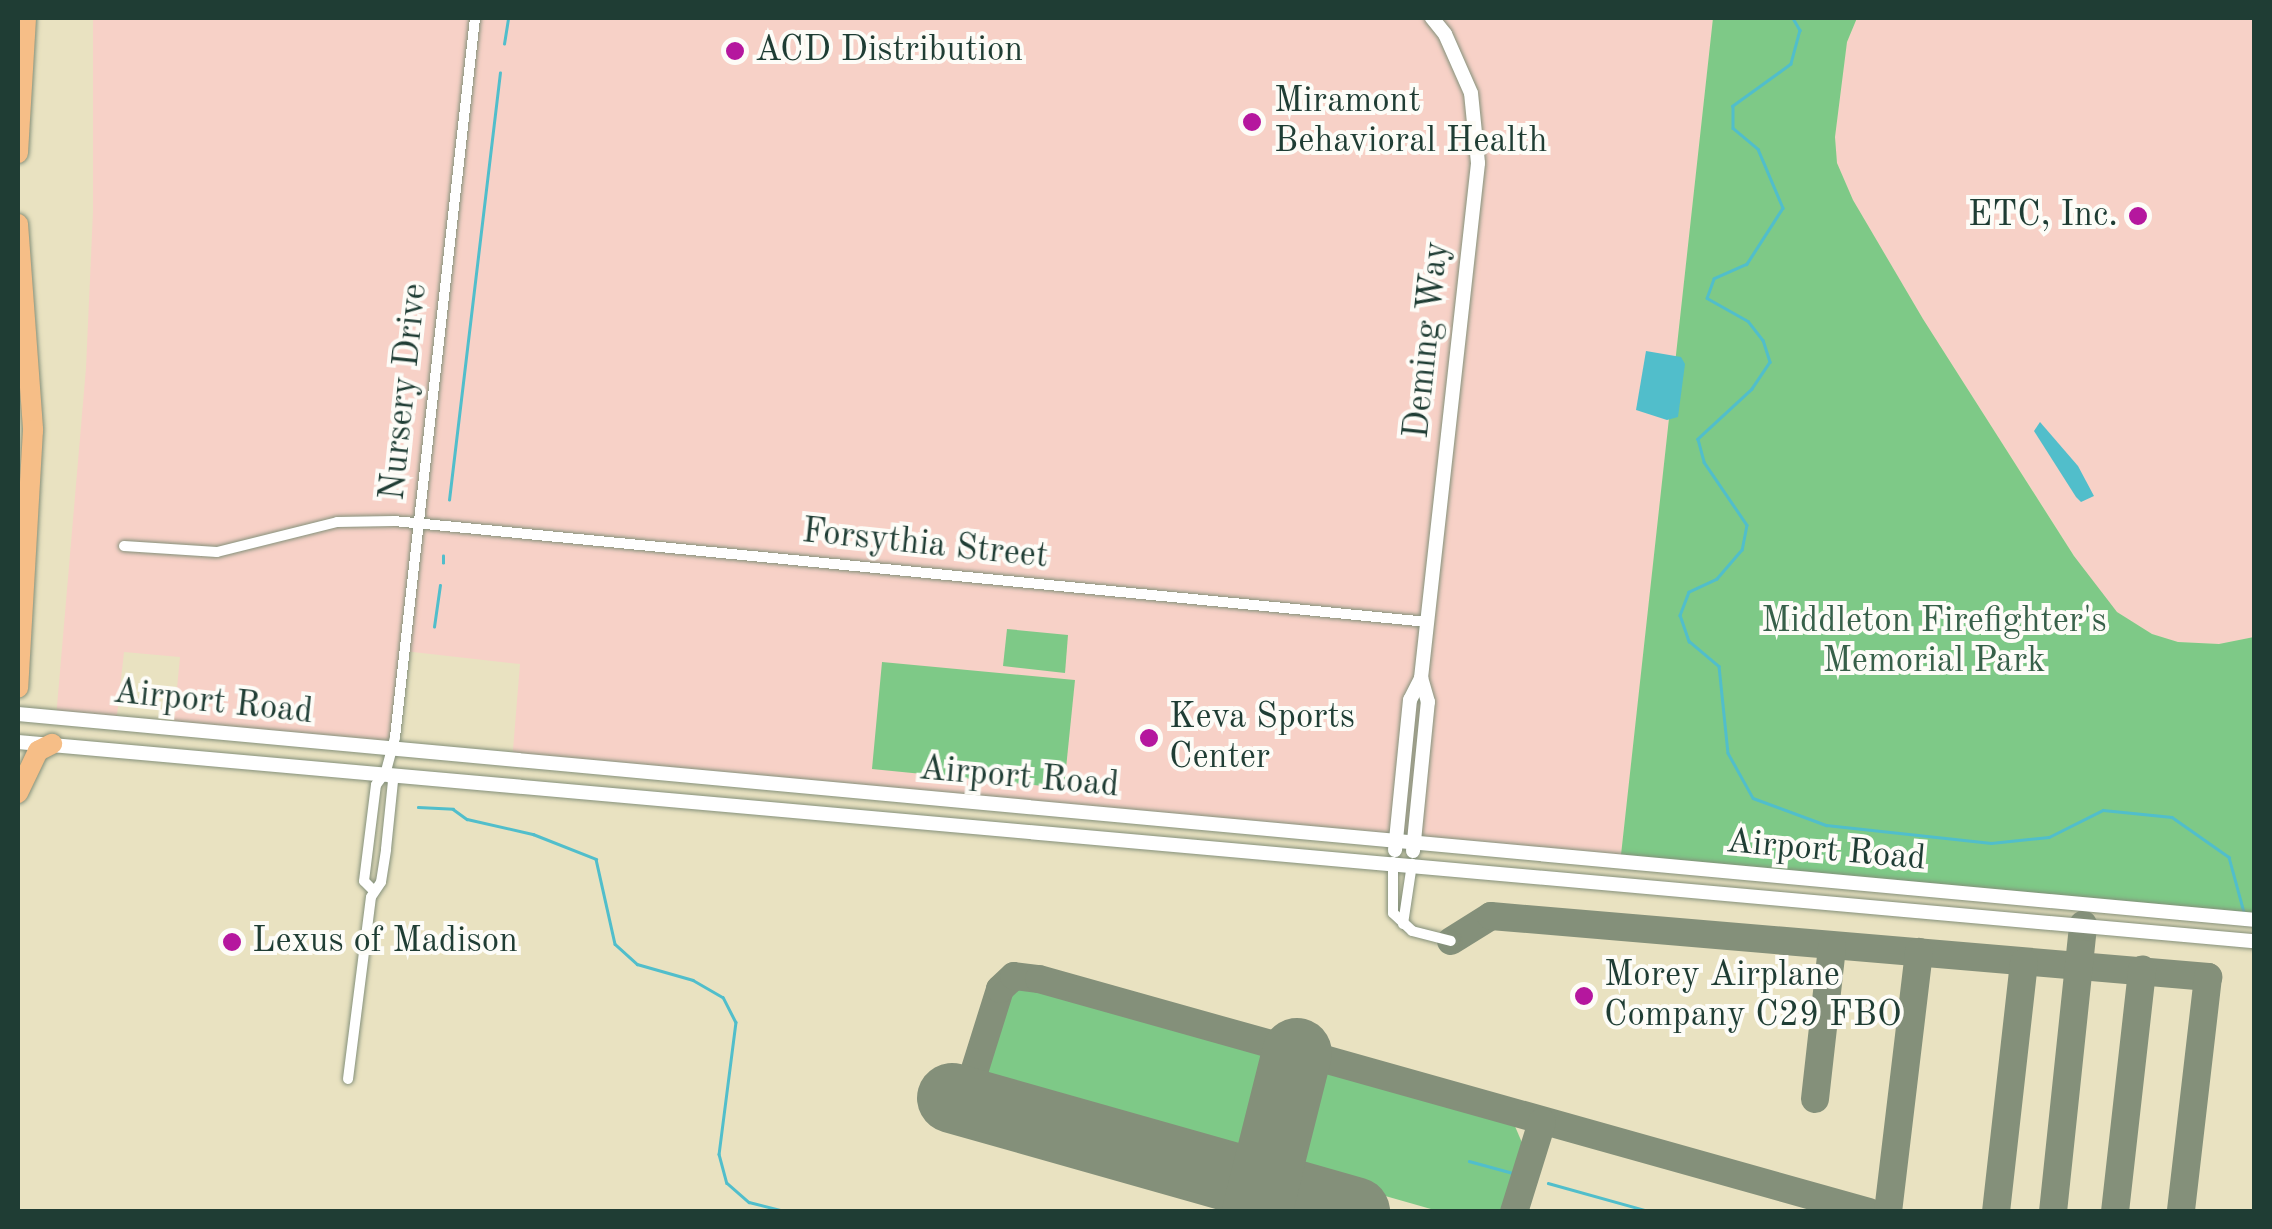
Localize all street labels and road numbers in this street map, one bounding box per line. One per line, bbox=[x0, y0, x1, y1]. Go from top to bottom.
street label: Deming Way bbox=[1397, 239, 1459, 441]
street label: Nursery Drive bbox=[373, 281, 437, 503]
street label: Forsythia Street bbox=[800, 511, 1050, 579]
street label: Airport Road bbox=[111, 672, 315, 734]
street label: Airport Road bbox=[917, 748, 1121, 808]
street label: Airport Road bbox=[1724, 821, 1928, 881]

